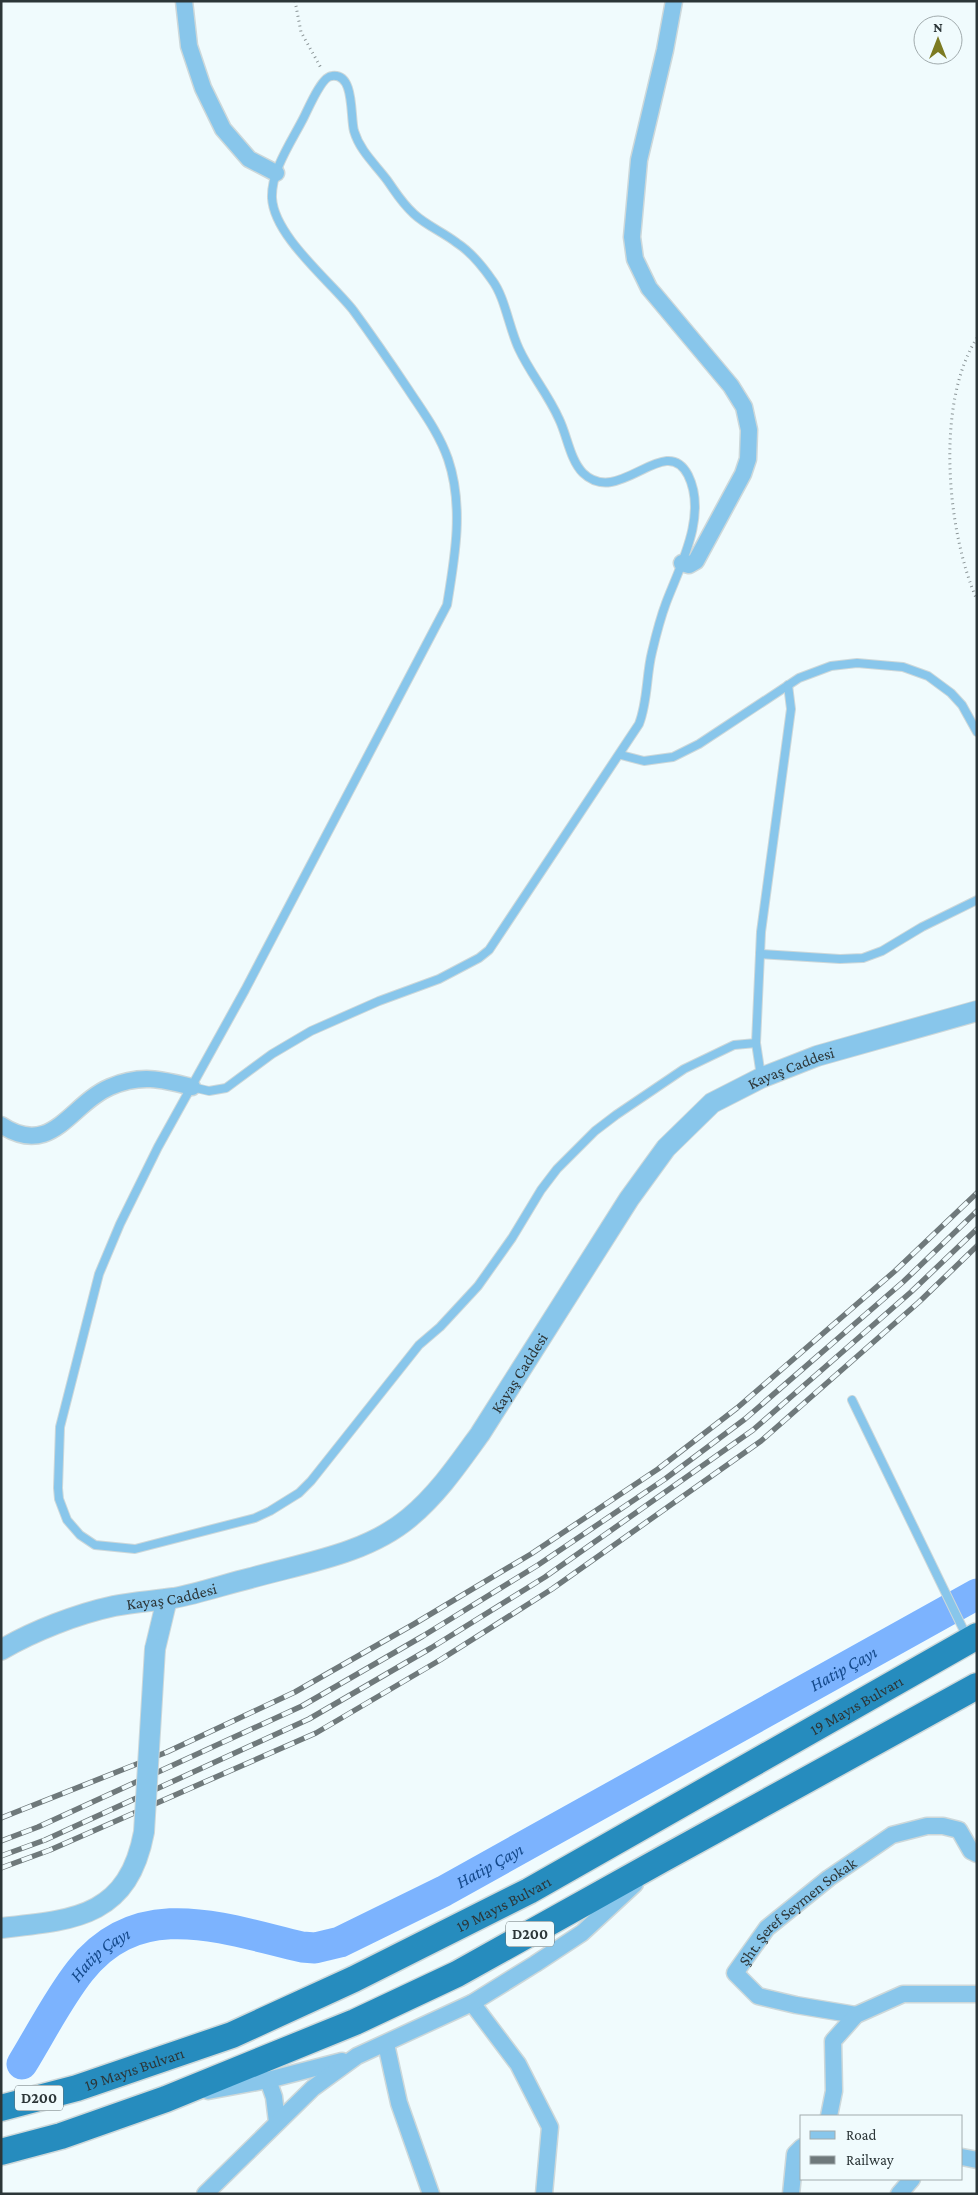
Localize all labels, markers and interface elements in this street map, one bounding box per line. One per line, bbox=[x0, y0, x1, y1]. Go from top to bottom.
north arrow bbox=[913, 15, 963, 65]
text: N bbox=[933, 19, 943, 35]
street label: Kayaş Caddesi bbox=[745, 1044, 836, 1092]
street label: Kayaş Caddesi bbox=[488, 1330, 551, 1416]
street label: Kayaş Caddesi bbox=[125, 1580, 219, 1613]
water label: Hatip Çayı bbox=[806, 1642, 881, 1695]
street label: 19 Mayıs Bulvarı bbox=[807, 1672, 906, 1738]
water label: Hatip Çayı bbox=[452, 1839, 527, 1892]
street label: Şht. Şeref Seymen Sokak bbox=[735, 1854, 860, 1969]
street label: 19 Mayıs Bulvarı bbox=[454, 1872, 554, 1935]
road number: D200 bbox=[506, 1922, 554, 1946]
water label: Hatip Çayı bbox=[66, 1923, 133, 1985]
street label: 19 Mayıs Bulvarı bbox=[82, 2044, 186, 2094]
road number: D200 bbox=[15, 2086, 63, 2110]
legend bbox=[800, 2115, 963, 2180]
text: Road bbox=[846, 2127, 877, 2143]
text: Railway bbox=[846, 2152, 894, 2169]

